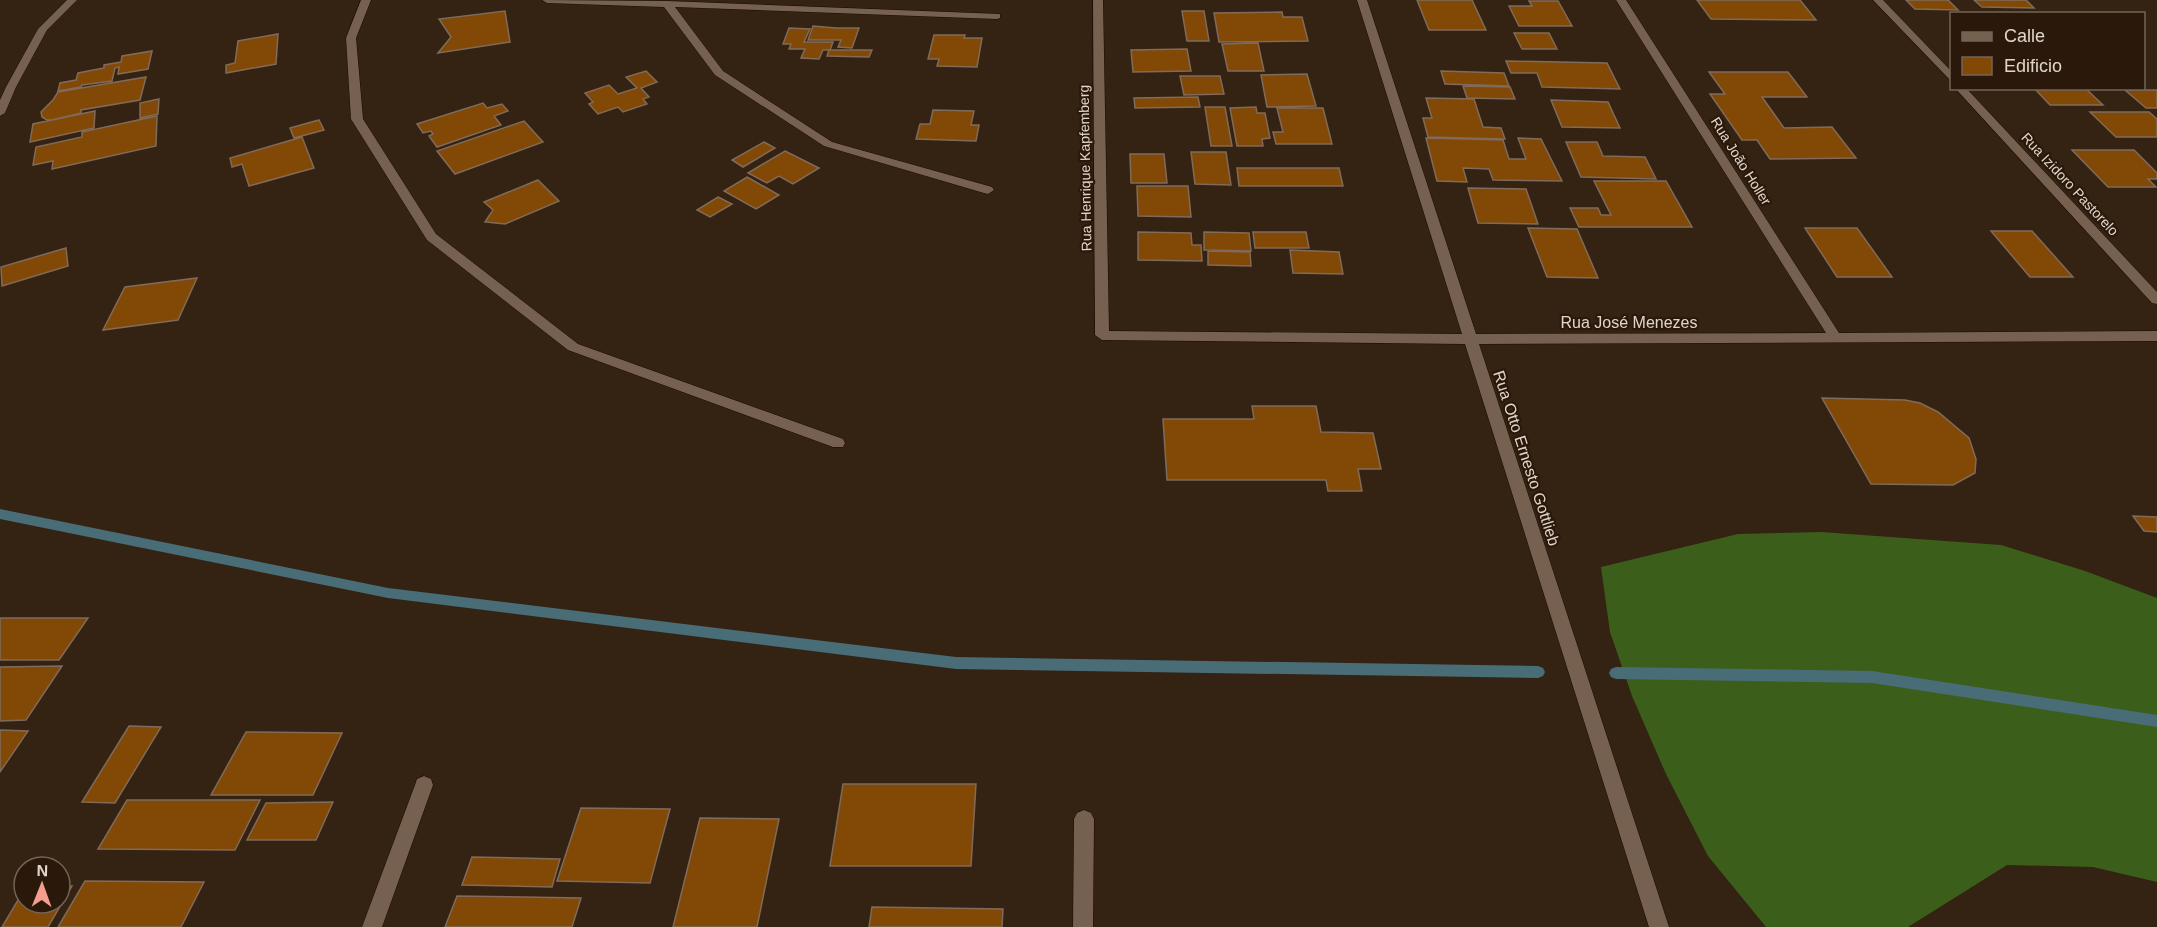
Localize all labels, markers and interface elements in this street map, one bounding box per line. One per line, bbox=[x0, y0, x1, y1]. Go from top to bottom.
legend bbox=[1950, 12, 2145, 90]
text: Calle bbox=[2004, 26, 2045, 46]
text: Edificio bbox=[2004, 56, 2062, 76]
street label: Rua Henrique Kapfemberg bbox=[1076, 85, 1094, 251]
street label: Rua João Holler bbox=[1708, 114, 1775, 208]
street label: Rua Izidoro Pastorelo bbox=[2018, 129, 2122, 239]
street label: Rua José Menezes bbox=[1561, 314, 1697, 331]
street label: Rua Otto Ernesto Gottlieb bbox=[1490, 368, 1563, 548]
north arrow bbox=[12, 855, 72, 915]
text: N bbox=[36, 862, 48, 879]

